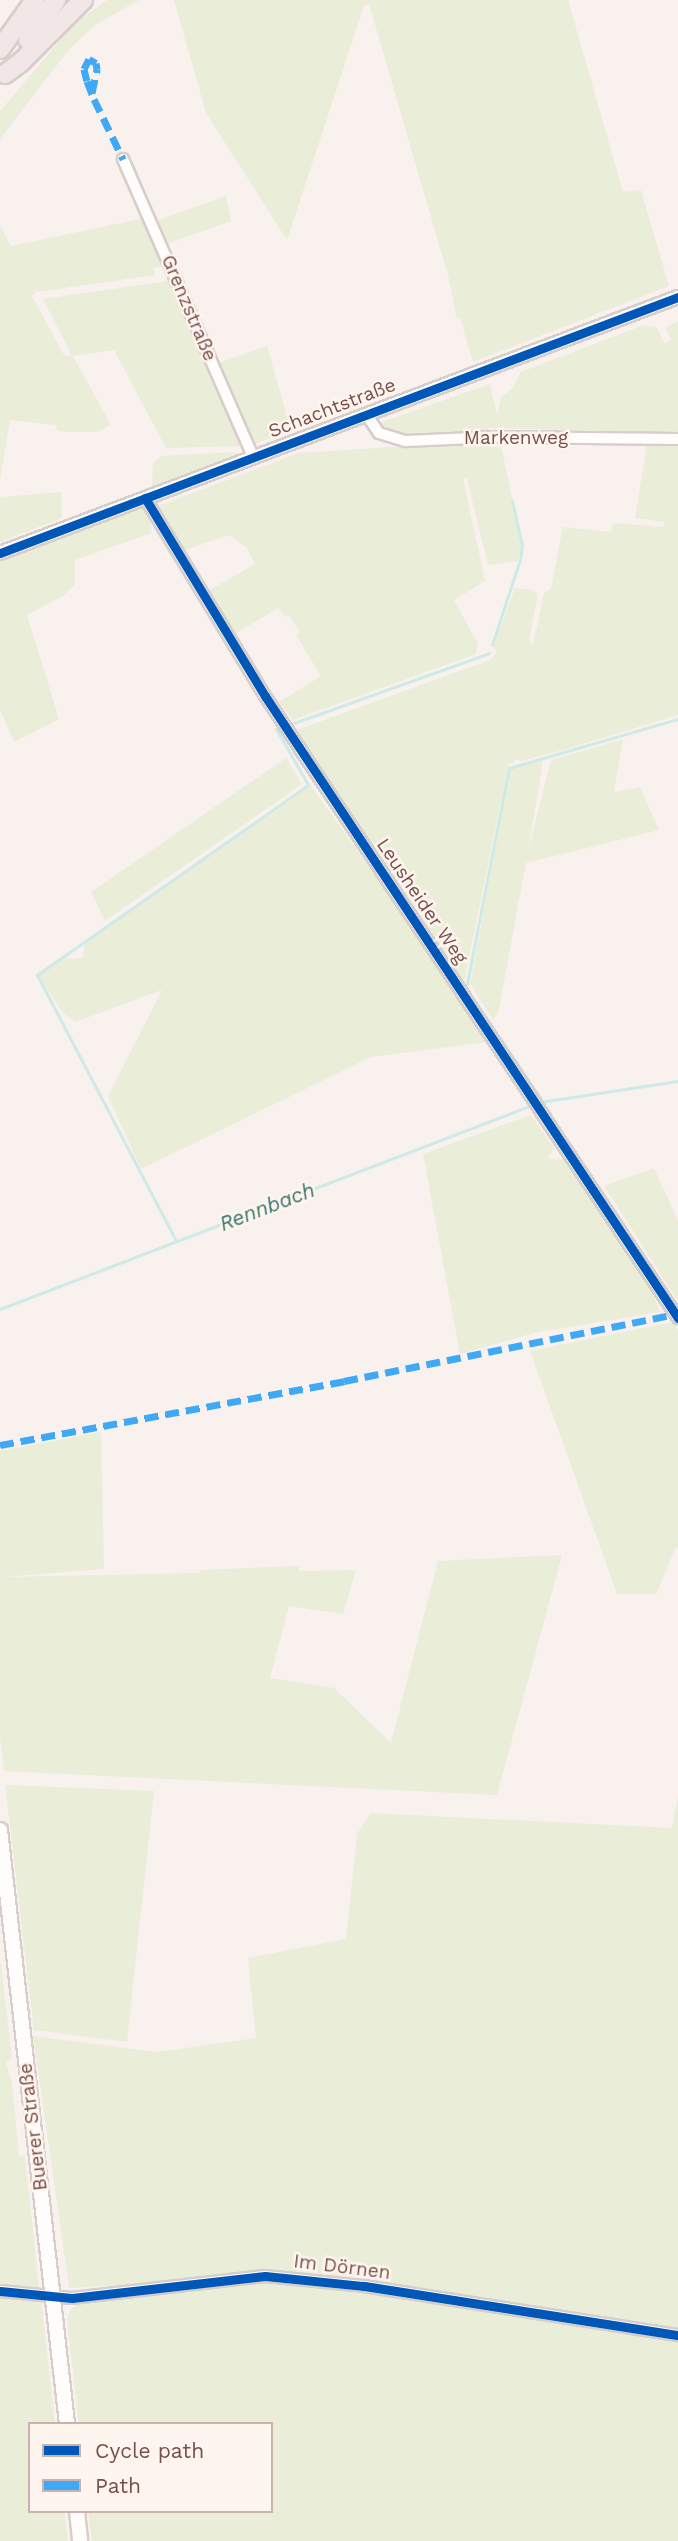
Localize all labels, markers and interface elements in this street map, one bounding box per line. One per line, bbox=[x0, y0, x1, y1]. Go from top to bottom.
street label: Grenzstraße bbox=[156, 252, 222, 364]
street label: Schachtstraße bbox=[265, 373, 399, 443]
street label: Markenweg bbox=[464, 427, 568, 449]
street label: Leusheider Weg bbox=[371, 834, 473, 968]
water label: Rennbach bbox=[216, 1177, 318, 1237]
street label: Buerer Straße bbox=[14, 2062, 52, 2192]
street label: Im Dörnen bbox=[292, 2250, 392, 2284]
legend bbox=[28, 2422, 273, 2513]
text: Cycle path bbox=[95, 2438, 204, 2463]
text: Path bbox=[95, 2473, 141, 2498]

